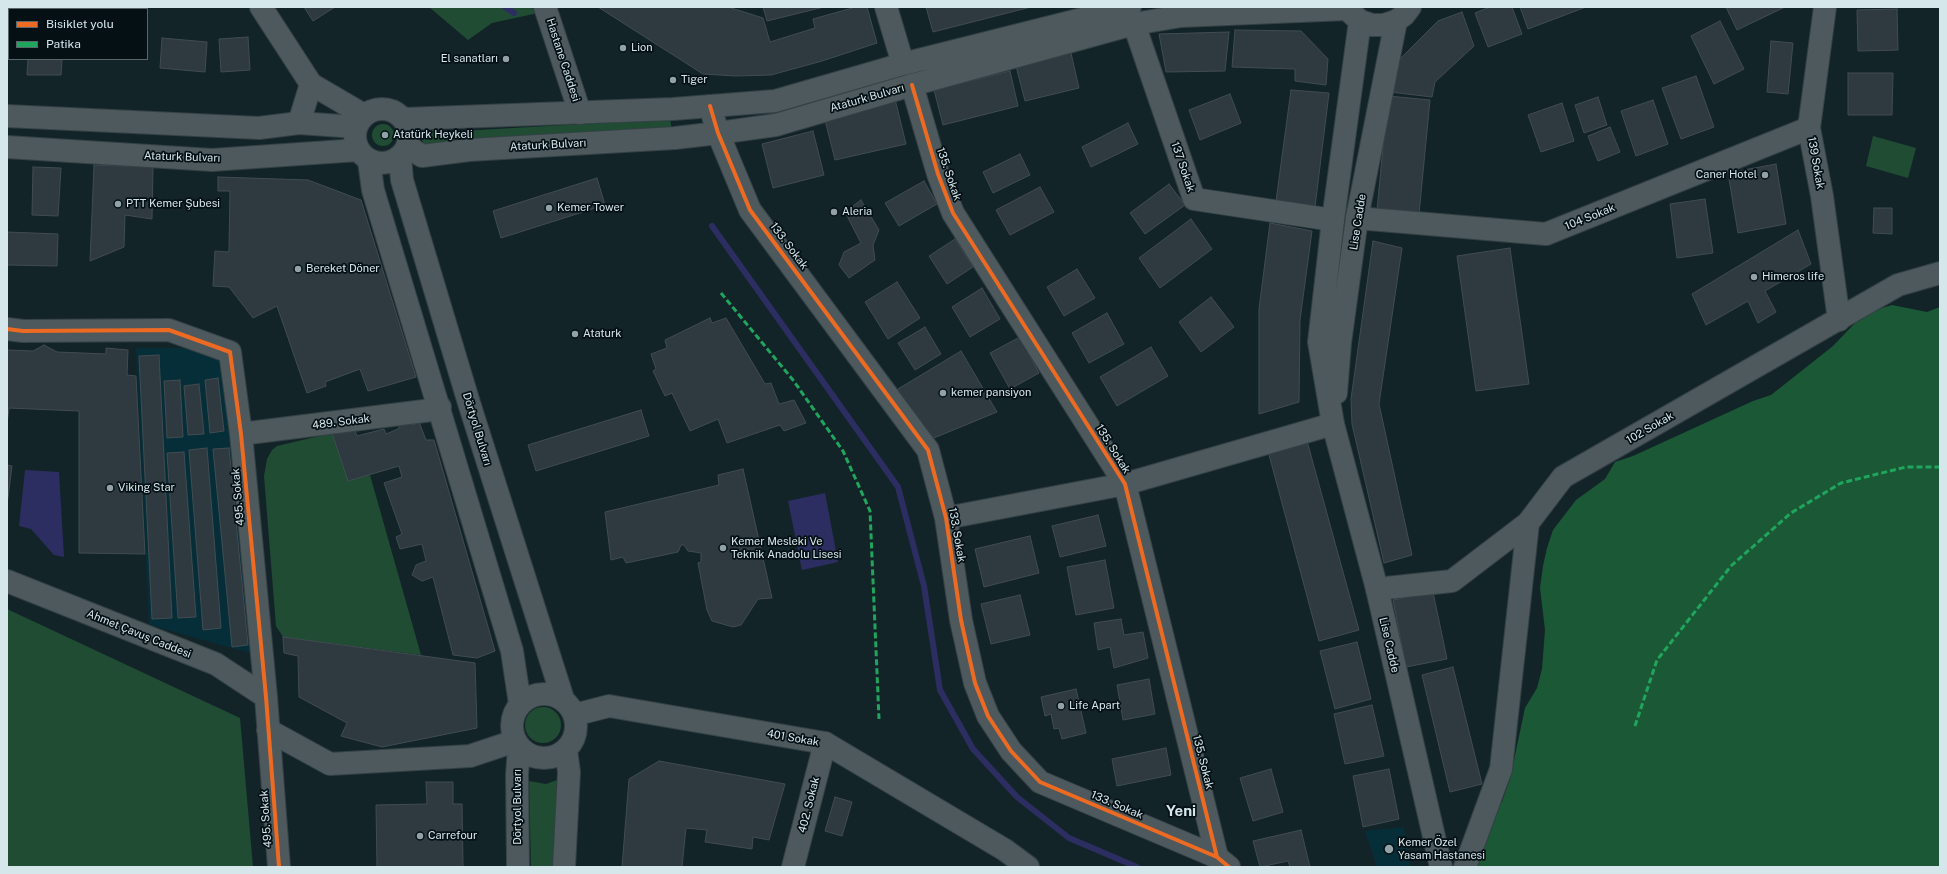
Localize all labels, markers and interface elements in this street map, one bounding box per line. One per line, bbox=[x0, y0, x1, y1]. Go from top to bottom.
legend bbox=[8, 8, 148, 60]
text: Bisiklet yolu bbox=[46, 17, 114, 31]
street label: Hastane Caddesi bbox=[543, 17, 583, 103]
text: Patika bbox=[46, 37, 81, 51]
place label: Lion bbox=[631, 41, 653, 55]
marker: Lion bbox=[618, 43, 628, 53]
place label: El sanatları bbox=[441, 52, 498, 66]
marker: El sanatları bbox=[501, 54, 511, 64]
place label: Tiger bbox=[681, 73, 707, 87]
marker: Tiger bbox=[668, 75, 678, 85]
street label: Ataturk Bulvarı bbox=[828, 81, 906, 115]
place label: Atatürk Heykeli bbox=[393, 128, 473, 142]
marker: Atatürk Heykeli bbox=[380, 130, 390, 140]
street label: Ataturk Bulvarı bbox=[509, 136, 587, 154]
street label: 139 Sokak bbox=[1805, 136, 1827, 190]
street label: 137 Sokak bbox=[1168, 140, 1198, 194]
street label: 135. Sokak bbox=[934, 146, 964, 202]
street label: Ataturk Bulvarı bbox=[144, 149, 220, 165]
place label: Caner Hotel bbox=[1696, 168, 1757, 182]
marker: Caner Hotel bbox=[1760, 170, 1770, 180]
street label: Lise Cadde bbox=[1347, 193, 1369, 251]
place label: PTT Kemer Şubesi bbox=[126, 197, 220, 211]
marker: PTT Kemer Şubesi bbox=[113, 199, 123, 209]
place label: Kemer Tower bbox=[557, 201, 624, 215]
street label: 104 Sokak bbox=[1563, 201, 1617, 233]
marker: Kemer Tower bbox=[544, 203, 554, 213]
place label: Aleria bbox=[842, 205, 872, 219]
marker: Aleria bbox=[829, 207, 839, 217]
street label: 133. Sokak bbox=[767, 220, 811, 272]
place label: Bereket Döner bbox=[306, 262, 380, 276]
marker: Bereket Döner bbox=[293, 264, 303, 274]
place label: Himeros life bbox=[1762, 270, 1824, 284]
marker: Himeros life bbox=[1749, 272, 1759, 282]
place label: Ataturk bbox=[583, 327, 621, 341]
marker: Ataturk bbox=[570, 329, 580, 339]
place label: kemer pansiyon bbox=[951, 386, 1031, 400]
marker: kemer pansiyon bbox=[938, 388, 948, 398]
street label: Dörtyol Bulvarı bbox=[460, 391, 494, 467]
street label: 102 Sokak bbox=[1624, 409, 1676, 447]
street label: 489. Sokak bbox=[311, 412, 371, 432]
street label: 135. Sokak bbox=[1093, 422, 1133, 476]
street label: 495. Sokak bbox=[229, 468, 247, 526]
place label: Viking Star bbox=[118, 481, 175, 495]
marker: Viking Star bbox=[105, 483, 115, 493]
street label: 133. Sokak bbox=[946, 507, 968, 563]
place label: Kemer Mesleki Ve Teknik Anadolu Lisesi bbox=[731, 535, 842, 561]
marker: Kemer Mesleki Ve Teknik Anadolu Lisesi bbox=[718, 543, 728, 553]
street label: Ahmet Çavuş Caddesi bbox=[85, 607, 193, 661]
street label: Lise Cadde bbox=[1376, 616, 1402, 674]
place label: Life Apart bbox=[1069, 699, 1120, 713]
marker: Life Apart bbox=[1056, 701, 1066, 711]
street label: 401 Sokak bbox=[766, 727, 820, 749]
street label: 135. Sokak bbox=[1190, 733, 1216, 791]
street label: Dörtyol Bulvarı bbox=[511, 769, 525, 845]
street label: 402. Sokak bbox=[796, 776, 822, 834]
street label: 133. Sokak bbox=[1089, 788, 1145, 822]
street label: 495. Sokak bbox=[257, 790, 275, 848]
district label: Yeni bbox=[1166, 802, 1196, 820]
place label: Carrefour bbox=[428, 829, 477, 843]
marker: Carrefour bbox=[415, 831, 425, 841]
place label: Kemer Özel Yasam Hastanesi bbox=[1398, 836, 1485, 862]
marker: Kemer Özel Yasam Hastanesi bbox=[1383, 843, 1395, 855]

